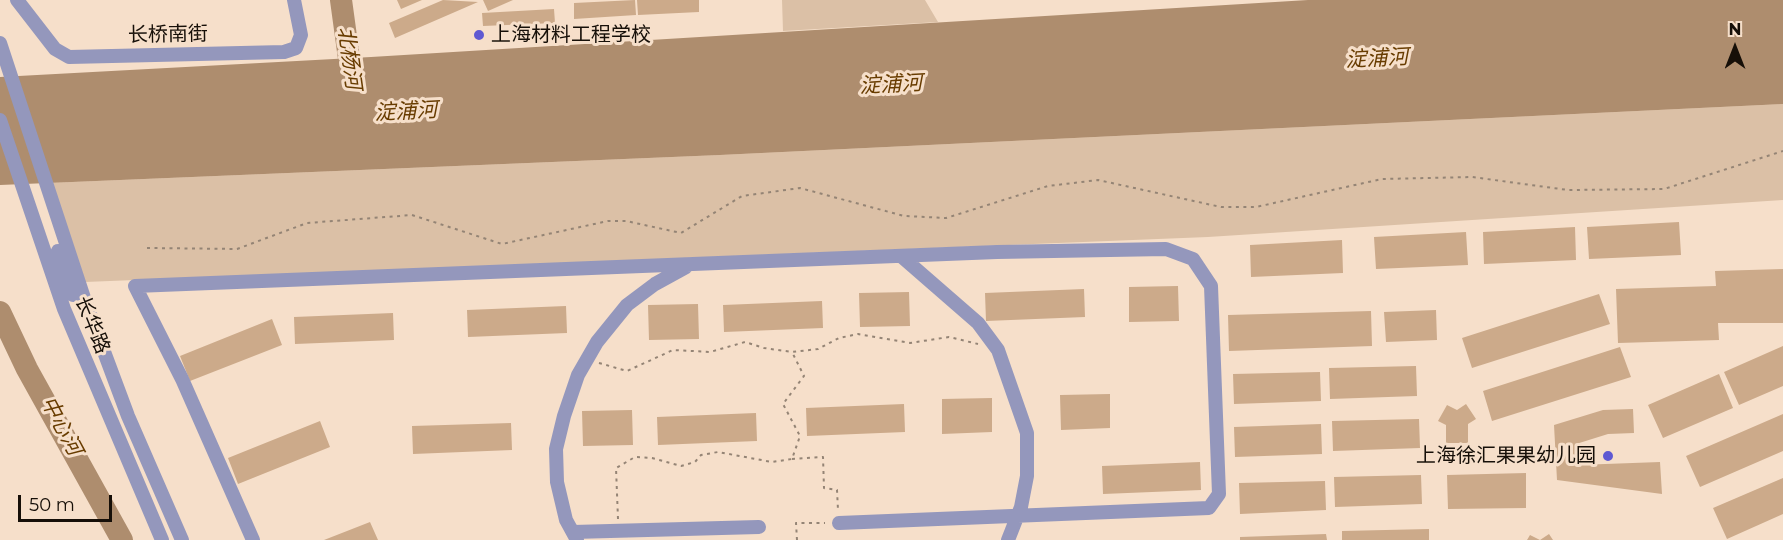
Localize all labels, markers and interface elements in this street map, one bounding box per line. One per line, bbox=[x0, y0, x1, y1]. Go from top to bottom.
north arrow bbox=[1705, 18, 1765, 78]
text: N bbox=[1729, 20, 1741, 39]
street label: 长桥南街 bbox=[128, 22, 208, 48]
place label: 上海材料工程学校 bbox=[491, 23, 651, 47]
water label: 北杨河 bbox=[332, 25, 366, 91]
marker: 上海材料工程学校 bbox=[472, 28, 486, 42]
water label: 淀浦河 bbox=[1345, 45, 1409, 73]
water label: 淀浦河 bbox=[859, 71, 923, 99]
water label: 淀浦河 bbox=[374, 98, 438, 126]
street label: 长华路 bbox=[70, 293, 114, 357]
water label: 中心河 bbox=[35, 392, 87, 460]
place label: 上海徐汇果果幼儿园 bbox=[1416, 444, 1596, 468]
marker: 上海徐汇果果幼儿园 bbox=[1601, 449, 1615, 463]
scale bar bbox=[21, 483, 116, 521]
text: 50 m bbox=[29, 494, 75, 516]

